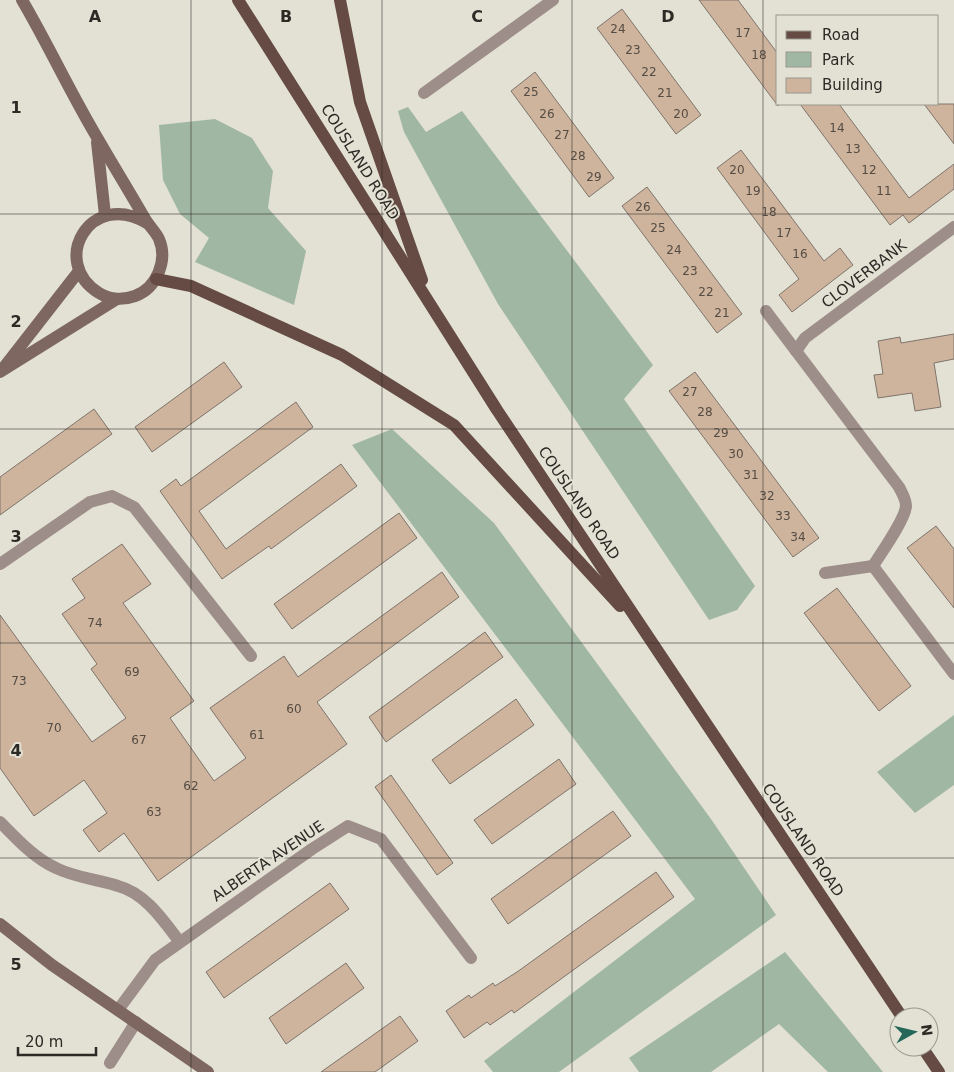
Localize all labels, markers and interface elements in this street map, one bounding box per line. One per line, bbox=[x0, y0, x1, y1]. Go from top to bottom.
text: A bbox=[89, 7, 102, 26]
text: B bbox=[280, 7, 292, 26]
text: C bbox=[471, 7, 483, 26]
text: D bbox=[661, 7, 675, 26]
legend bbox=[776, 15, 939, 105]
house number: 24 bbox=[610, 22, 626, 36]
house number: 17 bbox=[735, 26, 751, 40]
text: Road bbox=[822, 26, 860, 44]
house number: 23 bbox=[625, 43, 641, 57]
house number: 18 bbox=[751, 48, 767, 62]
text: Park bbox=[822, 51, 855, 69]
house number: 22 bbox=[641, 65, 657, 79]
text: Building bbox=[822, 76, 883, 94]
house number: 25 bbox=[523, 85, 539, 99]
house number: 21 bbox=[657, 86, 673, 100]
text: 1 bbox=[10, 98, 22, 117]
street label: COUSLAND ROAD bbox=[317, 101, 403, 223]
house number: 26 bbox=[539, 107, 555, 121]
house number: 20 bbox=[673, 107, 689, 121]
house number: 14 bbox=[829, 121, 845, 135]
house number: 27 bbox=[554, 128, 570, 142]
house number: 13 bbox=[845, 142, 861, 156]
house number: 28 bbox=[570, 149, 586, 163]
house number: 20 bbox=[729, 163, 745, 177]
house number: 12 bbox=[861, 163, 877, 177]
house number: 29 bbox=[586, 170, 602, 184]
house number: 19 bbox=[745, 184, 761, 198]
house number: 11 bbox=[876, 184, 892, 198]
house number: 26 bbox=[635, 200, 651, 214]
house number: 18 bbox=[761, 205, 777, 219]
house number: 25 bbox=[650, 221, 666, 235]
house number: 17 bbox=[776, 226, 792, 240]
street label: CLOVERBANK bbox=[818, 236, 911, 312]
house number: 24 bbox=[666, 243, 682, 257]
house number: 16 bbox=[792, 247, 808, 261]
house number: 23 bbox=[682, 264, 698, 278]
house number: 22 bbox=[698, 285, 714, 299]
house number: 21 bbox=[714, 306, 730, 320]
text: 2 bbox=[10, 312, 22, 331]
house number: 27 bbox=[682, 385, 698, 399]
house number: 28 bbox=[697, 405, 713, 419]
house number: 29 bbox=[713, 426, 729, 440]
street label: COUSLAND ROAD bbox=[534, 443, 624, 563]
house number: 30 bbox=[728, 447, 744, 461]
house number: 31 bbox=[743, 468, 759, 482]
house number: 32 bbox=[759, 489, 775, 503]
house number: 33 bbox=[775, 509, 791, 523]
text: 3 bbox=[10, 527, 22, 546]
house number: 34 bbox=[790, 530, 806, 544]
house number: 74 bbox=[87, 616, 103, 630]
house number: 69 bbox=[124, 665, 140, 679]
house number: 73 bbox=[11, 674, 27, 688]
house number: 60 bbox=[286, 702, 302, 716]
house number: 70 bbox=[46, 721, 62, 735]
house number: 61 bbox=[249, 728, 265, 742]
house number: 67 bbox=[131, 733, 147, 747]
text: 4 bbox=[10, 741, 22, 760]
house number: 62 bbox=[183, 779, 199, 793]
street label: COUSLAND ROAD bbox=[758, 780, 848, 900]
house number: 63 bbox=[146, 805, 162, 819]
street label: ALBERTA AVENUE bbox=[208, 817, 328, 905]
text: 5 bbox=[10, 955, 22, 974]
north arrow bbox=[889, 1007, 939, 1057]
text: N bbox=[918, 1023, 936, 1037]
scale bar bbox=[18, 1024, 95, 1056]
text: 20 m bbox=[25, 1033, 63, 1051]

